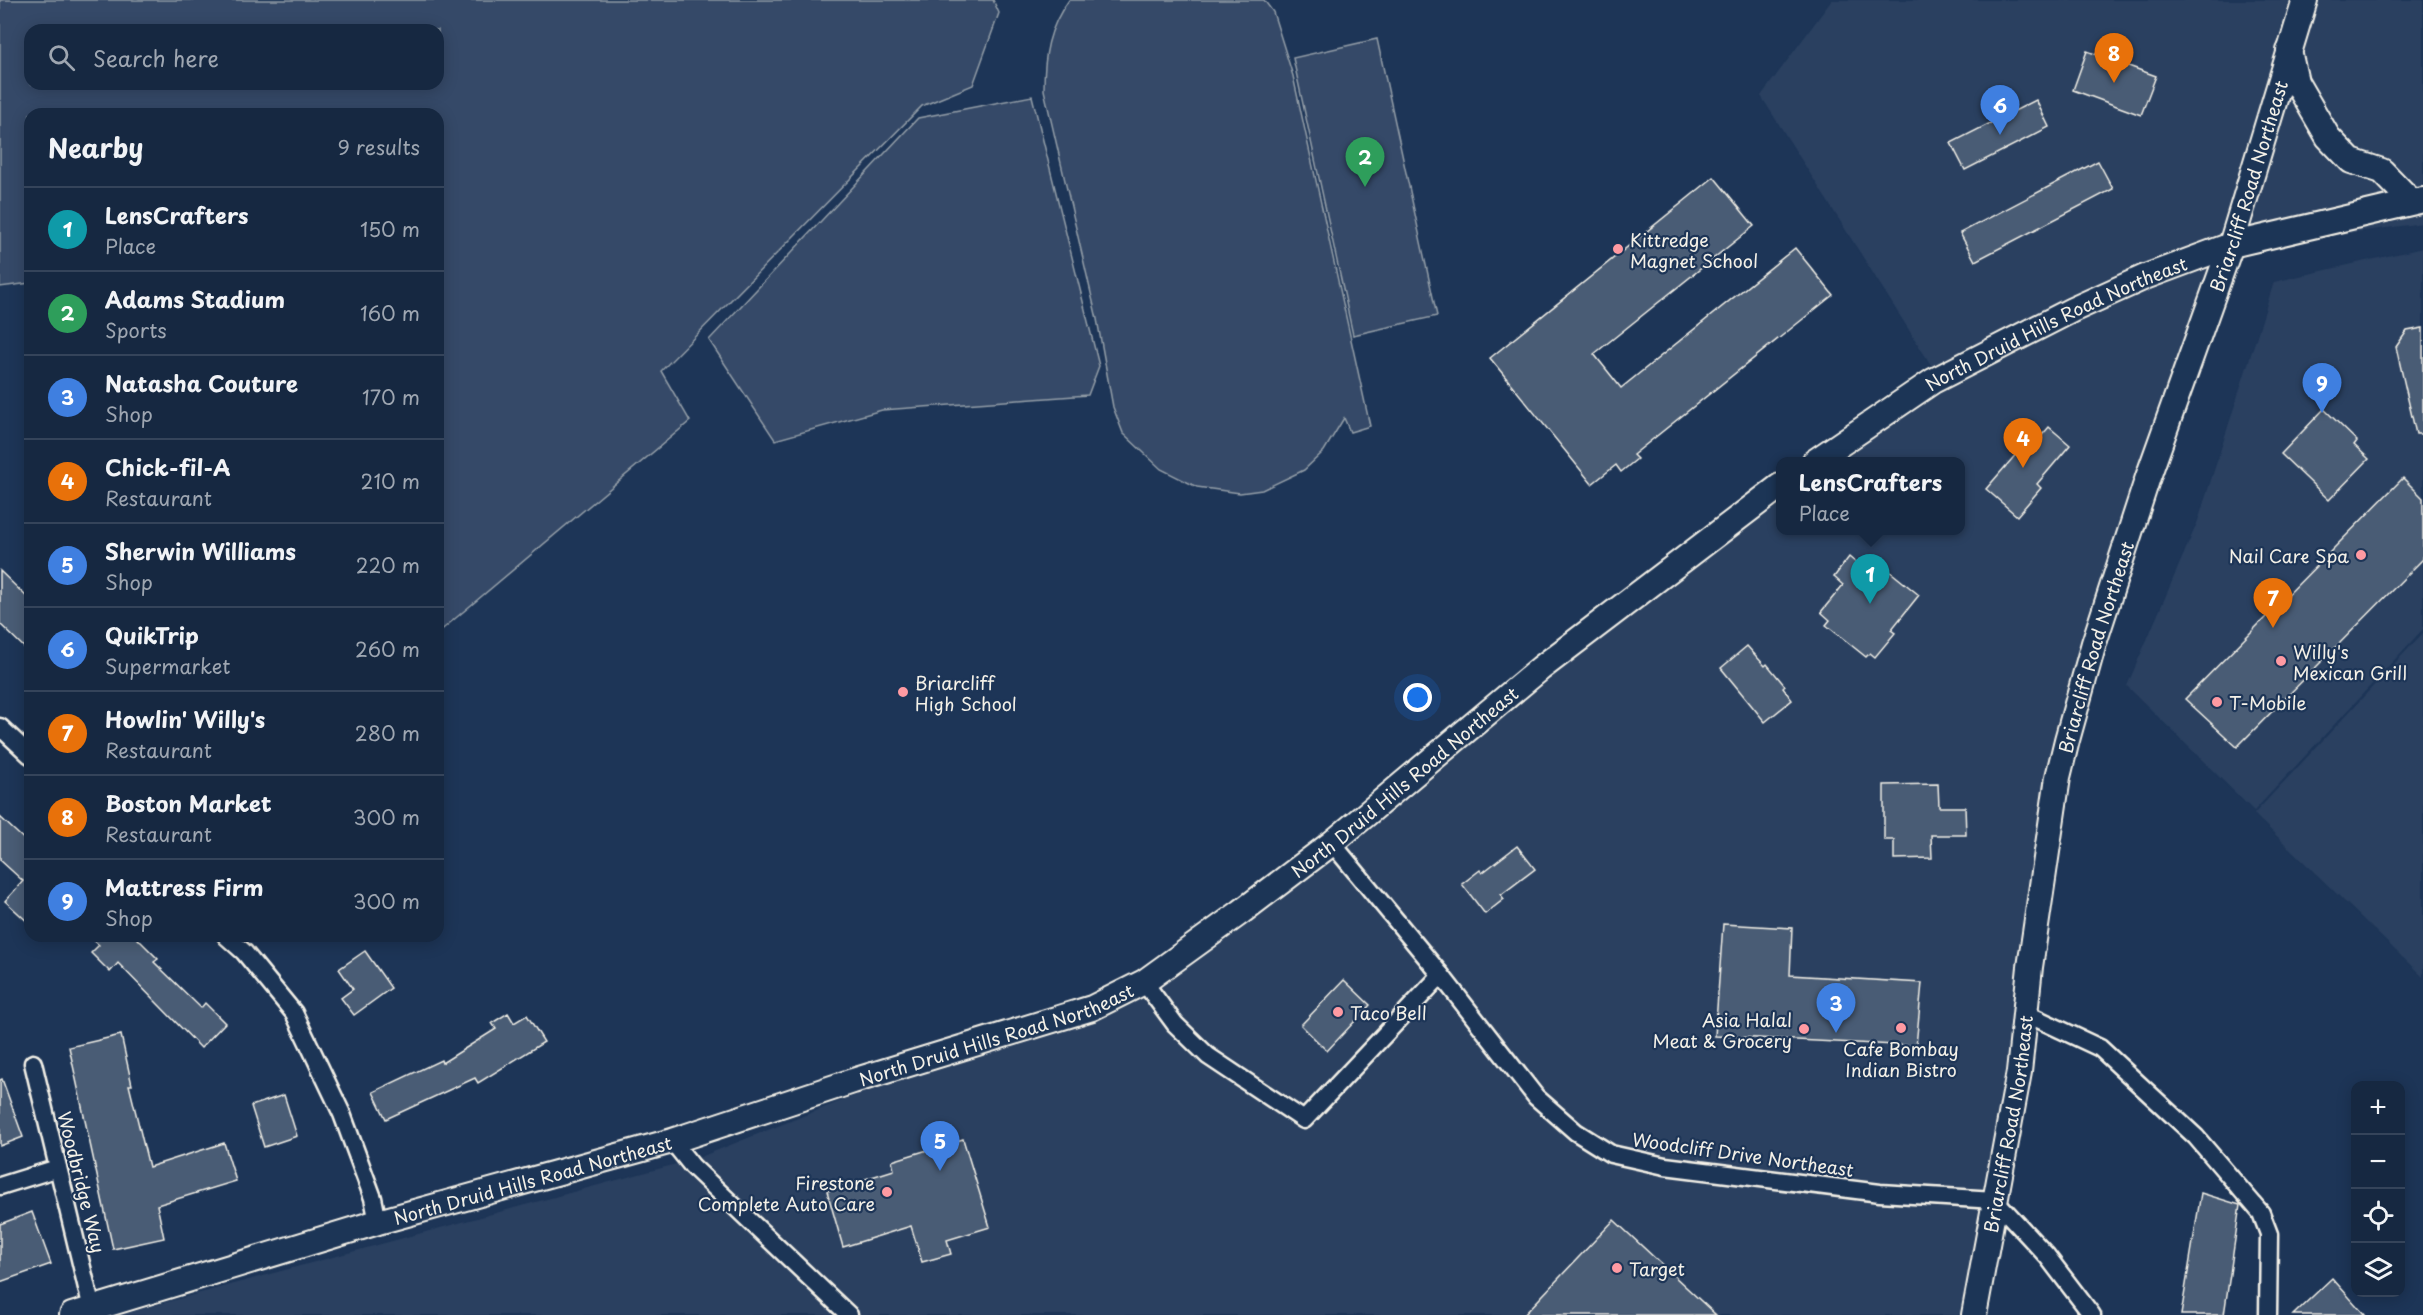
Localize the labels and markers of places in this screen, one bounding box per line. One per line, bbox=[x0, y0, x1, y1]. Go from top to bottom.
pin: 8 bbox=[2094, 34, 2134, 83]
pin: 6 bbox=[1980, 86, 2020, 135]
pin: 2 bbox=[1346, 138, 1384, 187]
place label: Kittredge Magnet School bbox=[1630, 226, 1758, 274]
marker: Kittredge Magnet School bbox=[1611, 242, 1625, 256]
pin: 9 bbox=[2302, 364, 2342, 413]
pin: 4 bbox=[2004, 418, 2042, 468]
place label: Nail Care Spa bbox=[2229, 542, 2349, 569]
marker: Nail Care Spa bbox=[2354, 548, 2368, 562]
pin: 1 bbox=[1850, 554, 1890, 604]
pin: 7 bbox=[2254, 578, 2292, 628]
place label: Willy's Mexican Grill bbox=[2293, 638, 2407, 686]
marker: Willy's Mexican Grill bbox=[2274, 654, 2288, 668]
place label: Briarcliff High School bbox=[915, 669, 1017, 717]
marker: Briarcliff High School bbox=[896, 685, 910, 699]
place label: T-Mobile bbox=[2229, 689, 2307, 716]
marker: T-Mobile bbox=[2210, 695, 2224, 709]
pin: 3 bbox=[1816, 984, 1856, 1033]
place label: Taco Bell bbox=[1350, 999, 1427, 1026]
marker: Taco Bell bbox=[1331, 1005, 1345, 1019]
place label: Asia Halal Meat & Grocery bbox=[1653, 1006, 1792, 1054]
marker: Cafe Bombay Indian Bistro bbox=[1894, 1021, 1908, 1035]
marker: Asia Halal Meat & Grocery bbox=[1797, 1022, 1811, 1036]
place label: Cafe Bombay Indian Bistro bbox=[1843, 1035, 1959, 1083]
pin: 5 bbox=[920, 1122, 960, 1171]
place label: Firestone Complete Auto Care bbox=[698, 1169, 875, 1217]
marker: Firestone Complete Auto Care bbox=[880, 1185, 894, 1199]
place label: Target bbox=[1629, 1255, 1685, 1282]
marker: Target bbox=[1610, 1261, 1624, 1275]

